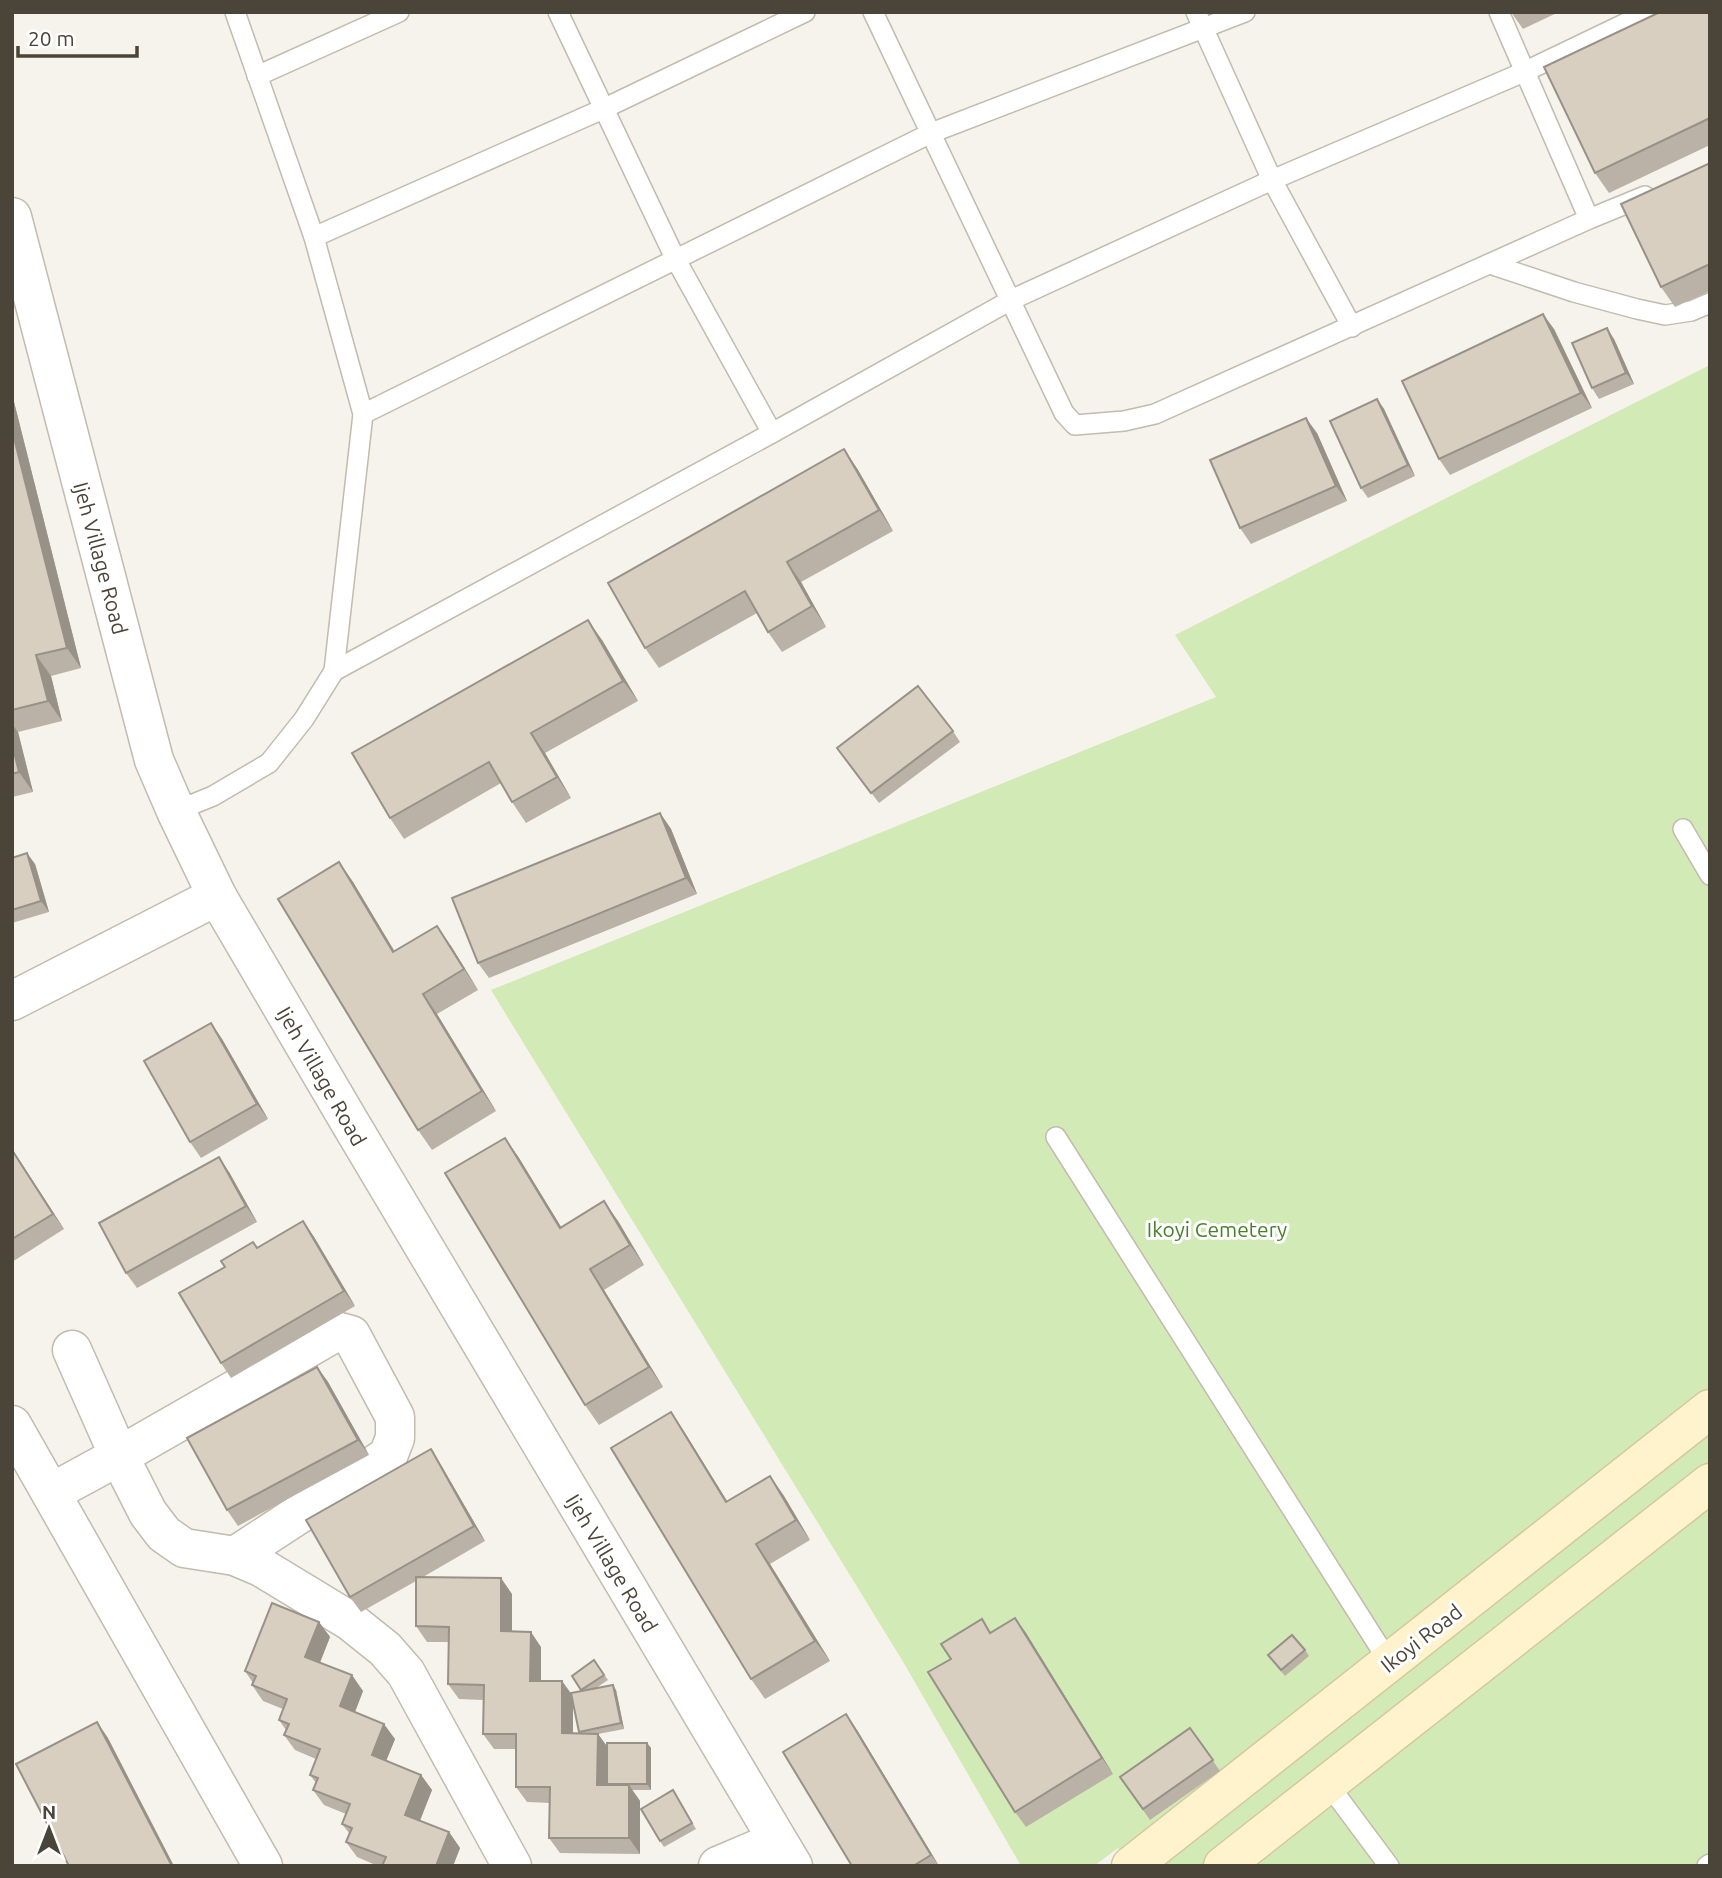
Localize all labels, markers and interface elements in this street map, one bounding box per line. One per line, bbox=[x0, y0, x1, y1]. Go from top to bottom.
scale bar bbox=[18, 14, 136, 58]
text: 20 m bbox=[28, 26, 75, 50]
street label: Ijeh Village Road bbox=[69, 479, 133, 637]
street label: Ijeh Village Road bbox=[272, 1002, 372, 1150]
park label: Ikoyi Cemetery bbox=[1147, 1217, 1287, 1241]
street label: Ijeh Village Road bbox=[561, 1490, 663, 1636]
street label: Ikoyi Road bbox=[1376, 1599, 1466, 1677]
north arrow bbox=[14, 1794, 84, 1864]
text: N bbox=[42, 1801, 56, 1823]

